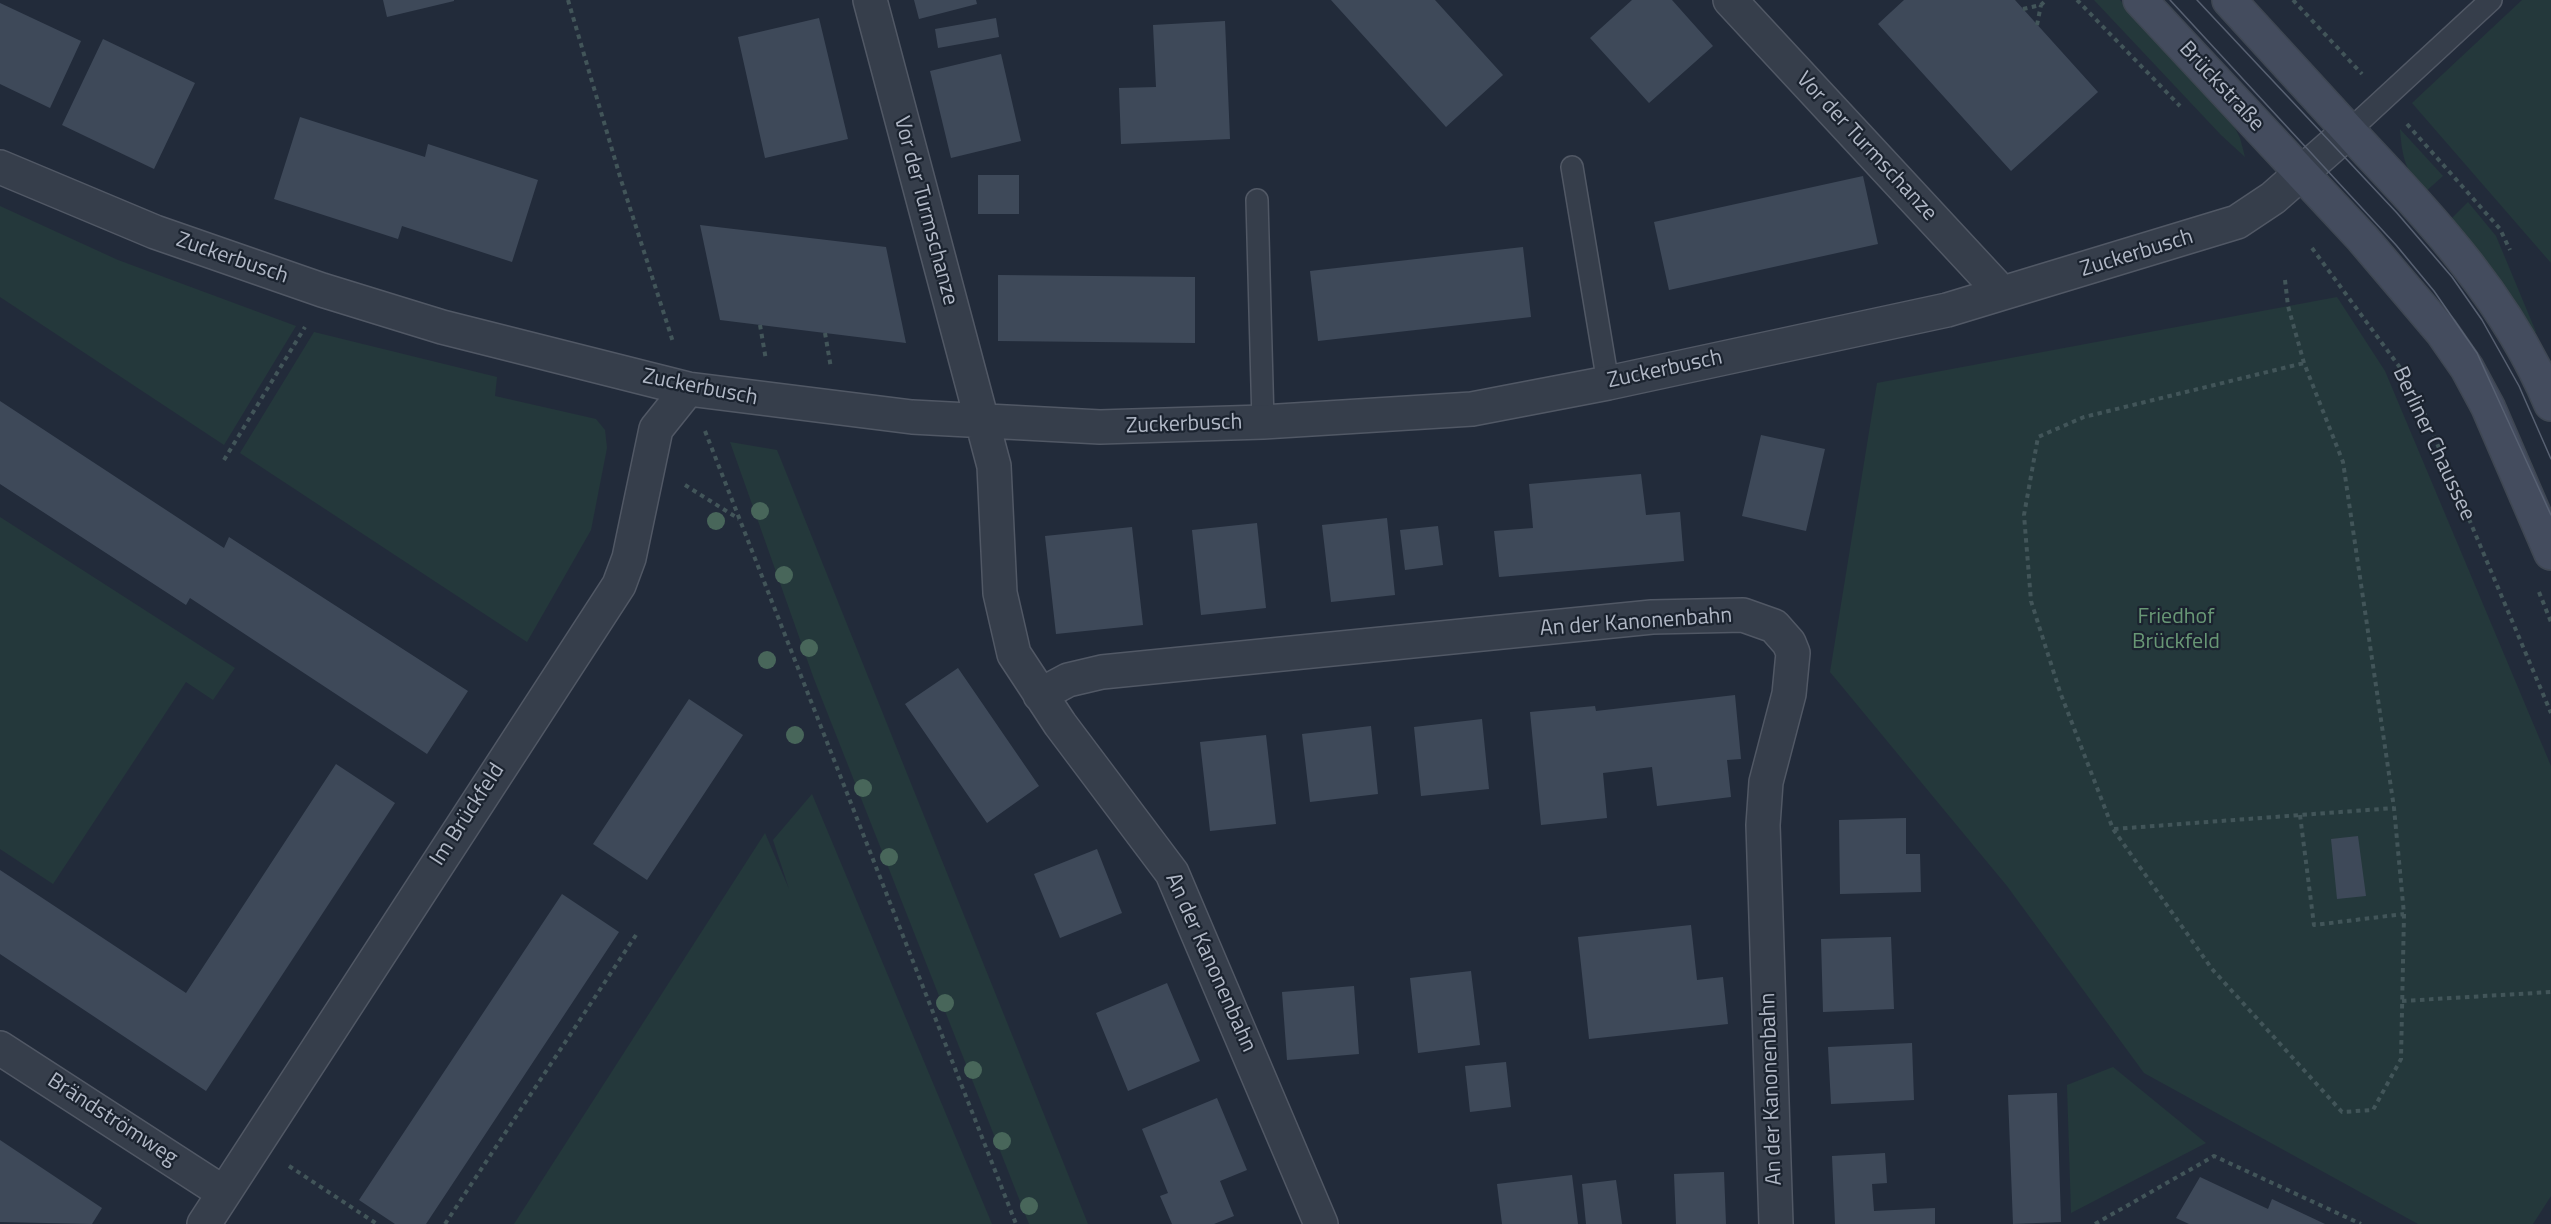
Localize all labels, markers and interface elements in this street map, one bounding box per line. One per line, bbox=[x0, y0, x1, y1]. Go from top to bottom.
street label: Brückstraße bbox=[2173, 37, 2269, 137]
street label: Vor der Turmschanze bbox=[1790, 67, 1942, 227]
street label: Vor der Turmschanze bbox=[887, 114, 963, 308]
street label: Zuckerbusch bbox=[2077, 224, 2197, 284]
street label: Zuckerbusch bbox=[173, 228, 291, 290]
street label: Zuckerbusch bbox=[1605, 345, 1725, 395]
street label: Berliner Chaussee bbox=[2386, 363, 2480, 525]
street label: Zuckerbusch bbox=[640, 364, 760, 412]
street label: Zuckerbusch bbox=[1125, 410, 1243, 440]
street label: An der Kanonenbahn bbox=[1539, 603, 1733, 643]
park label: Friedhof Brückfeld bbox=[2132, 605, 2220, 656]
street label: Im Brückfeld bbox=[425, 759, 511, 871]
street label: An der Kanonenbahn bbox=[1159, 870, 1261, 1056]
street label: An der Kanonenbahn bbox=[1755, 992, 1789, 1186]
street label: Brändströmweg bbox=[42, 1068, 182, 1172]

